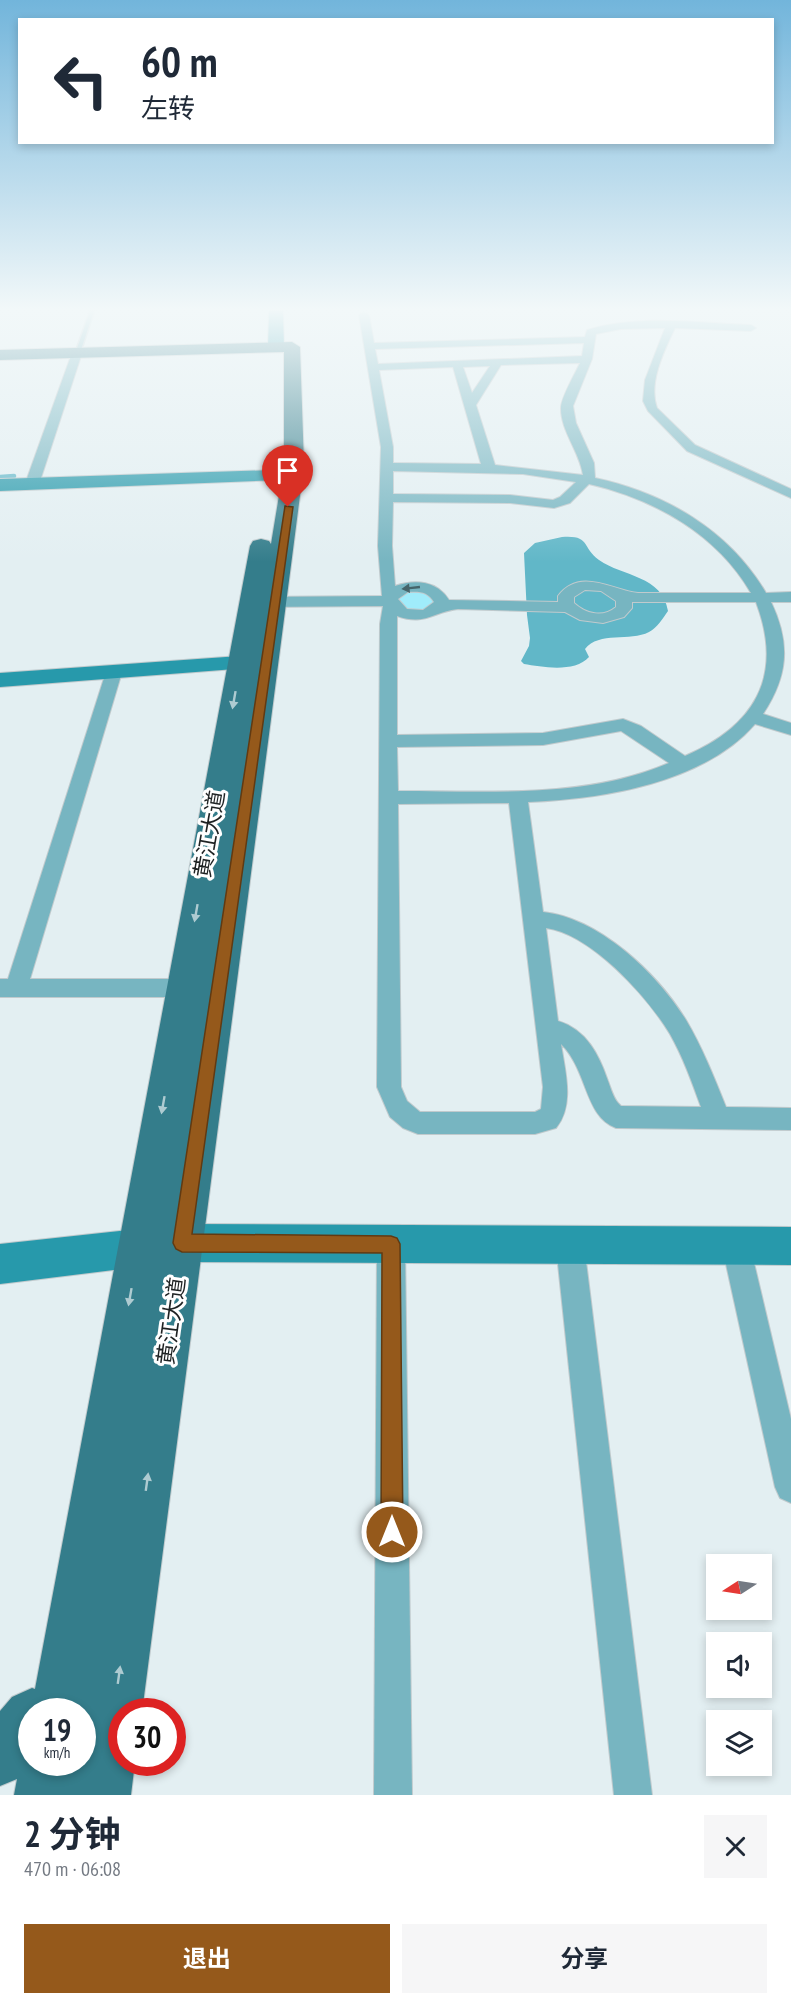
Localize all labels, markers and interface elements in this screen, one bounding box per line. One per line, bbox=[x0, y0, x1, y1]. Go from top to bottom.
text: 60 m bbox=[141, 34, 218, 89]
icon: left bbox=[42, 42, 120, 120]
text: 左转 bbox=[141, 91, 195, 125]
pin bbox=[262, 445, 313, 507]
icon: arrive bbox=[271, 454, 304, 487]
one-way arrow bbox=[401, 584, 420, 593]
one-way arrow bbox=[229, 691, 238, 710]
street label: 黄江大道 bbox=[188, 788, 230, 880]
one-way arrow bbox=[191, 903, 200, 922]
one-way arrow bbox=[158, 1095, 167, 1114]
street label: 黄江大道 bbox=[151, 1275, 191, 1367]
one-way arrow bbox=[125, 1288, 134, 1307]
one-way arrow bbox=[143, 1472, 152, 1491]
position arrow bbox=[360, 1500, 424, 1564]
north arrow bbox=[706, 1554, 772, 1620]
map controls bbox=[706, 1554, 772, 1776]
button: sound bbox=[706, 1632, 772, 1698]
one-way arrow bbox=[114, 1665, 123, 1684]
speed limit sign: 30 bbox=[108, 1698, 186, 1776]
text: 19 bbox=[43, 1710, 71, 1749]
button: layers bbox=[706, 1710, 772, 1776]
text: km/h bbox=[44, 1743, 70, 1762]
text: 2 分钟 bbox=[24, 1810, 121, 1857]
button: close bbox=[704, 1815, 767, 1878]
text: 470 m · 06:08 bbox=[24, 1856, 121, 1882]
button: 退出 bbox=[24, 1924, 390, 1993]
button: 分享 bbox=[402, 1924, 767, 1993]

